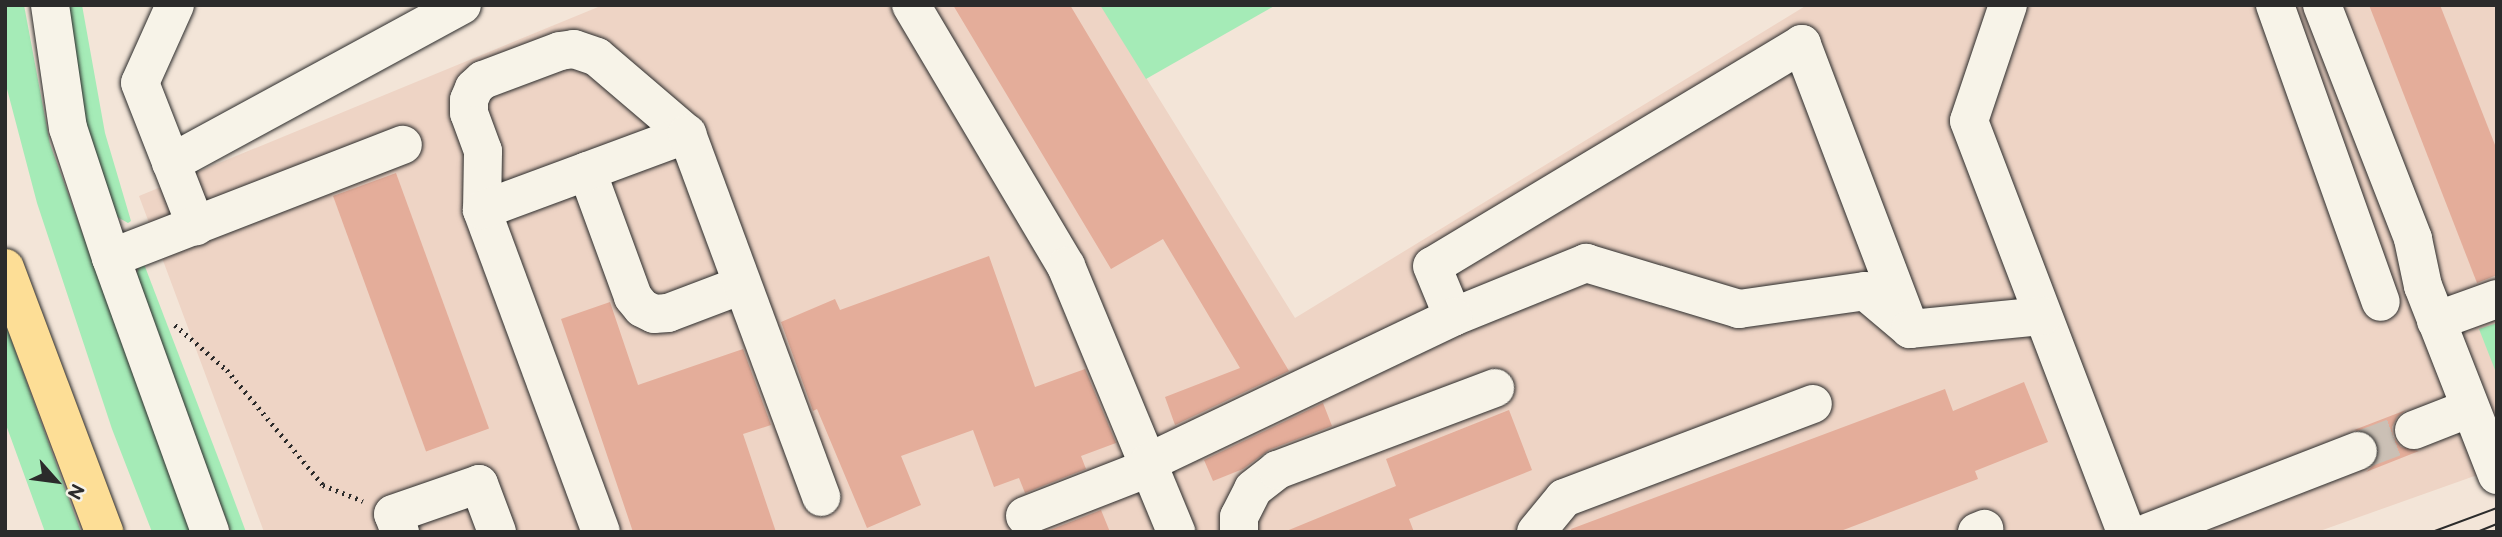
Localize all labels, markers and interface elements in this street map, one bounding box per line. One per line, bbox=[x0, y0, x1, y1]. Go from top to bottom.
north arrow bbox=[21, 446, 91, 516]
text: N bbox=[61, 479, 88, 503]

